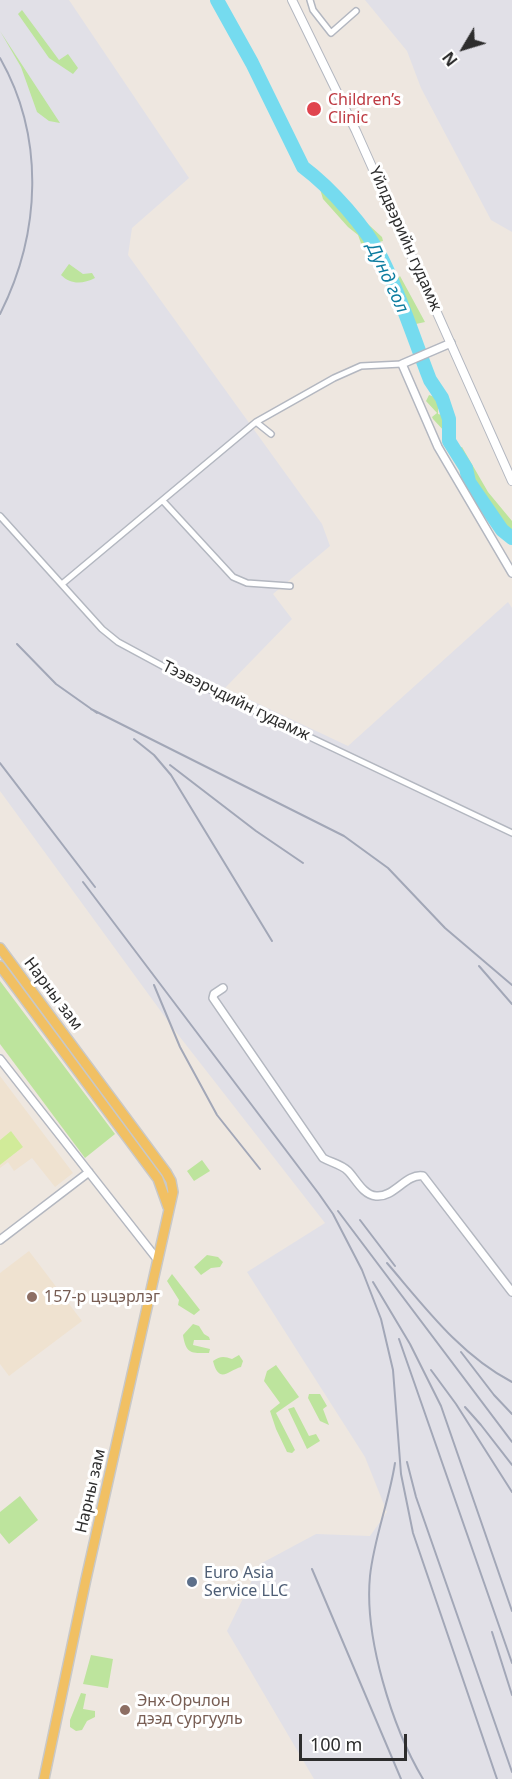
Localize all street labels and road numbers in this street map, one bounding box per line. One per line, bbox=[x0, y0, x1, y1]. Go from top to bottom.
street label: Yйлдвэрийн гудамж bbox=[365, 164, 445, 314]
street label: Тээвэрчдийн гудамж bbox=[159, 657, 313, 745]
street label: Нарны зам bbox=[20, 954, 86, 1034]
street label: Нарны зам bbox=[72, 1447, 110, 1535]

